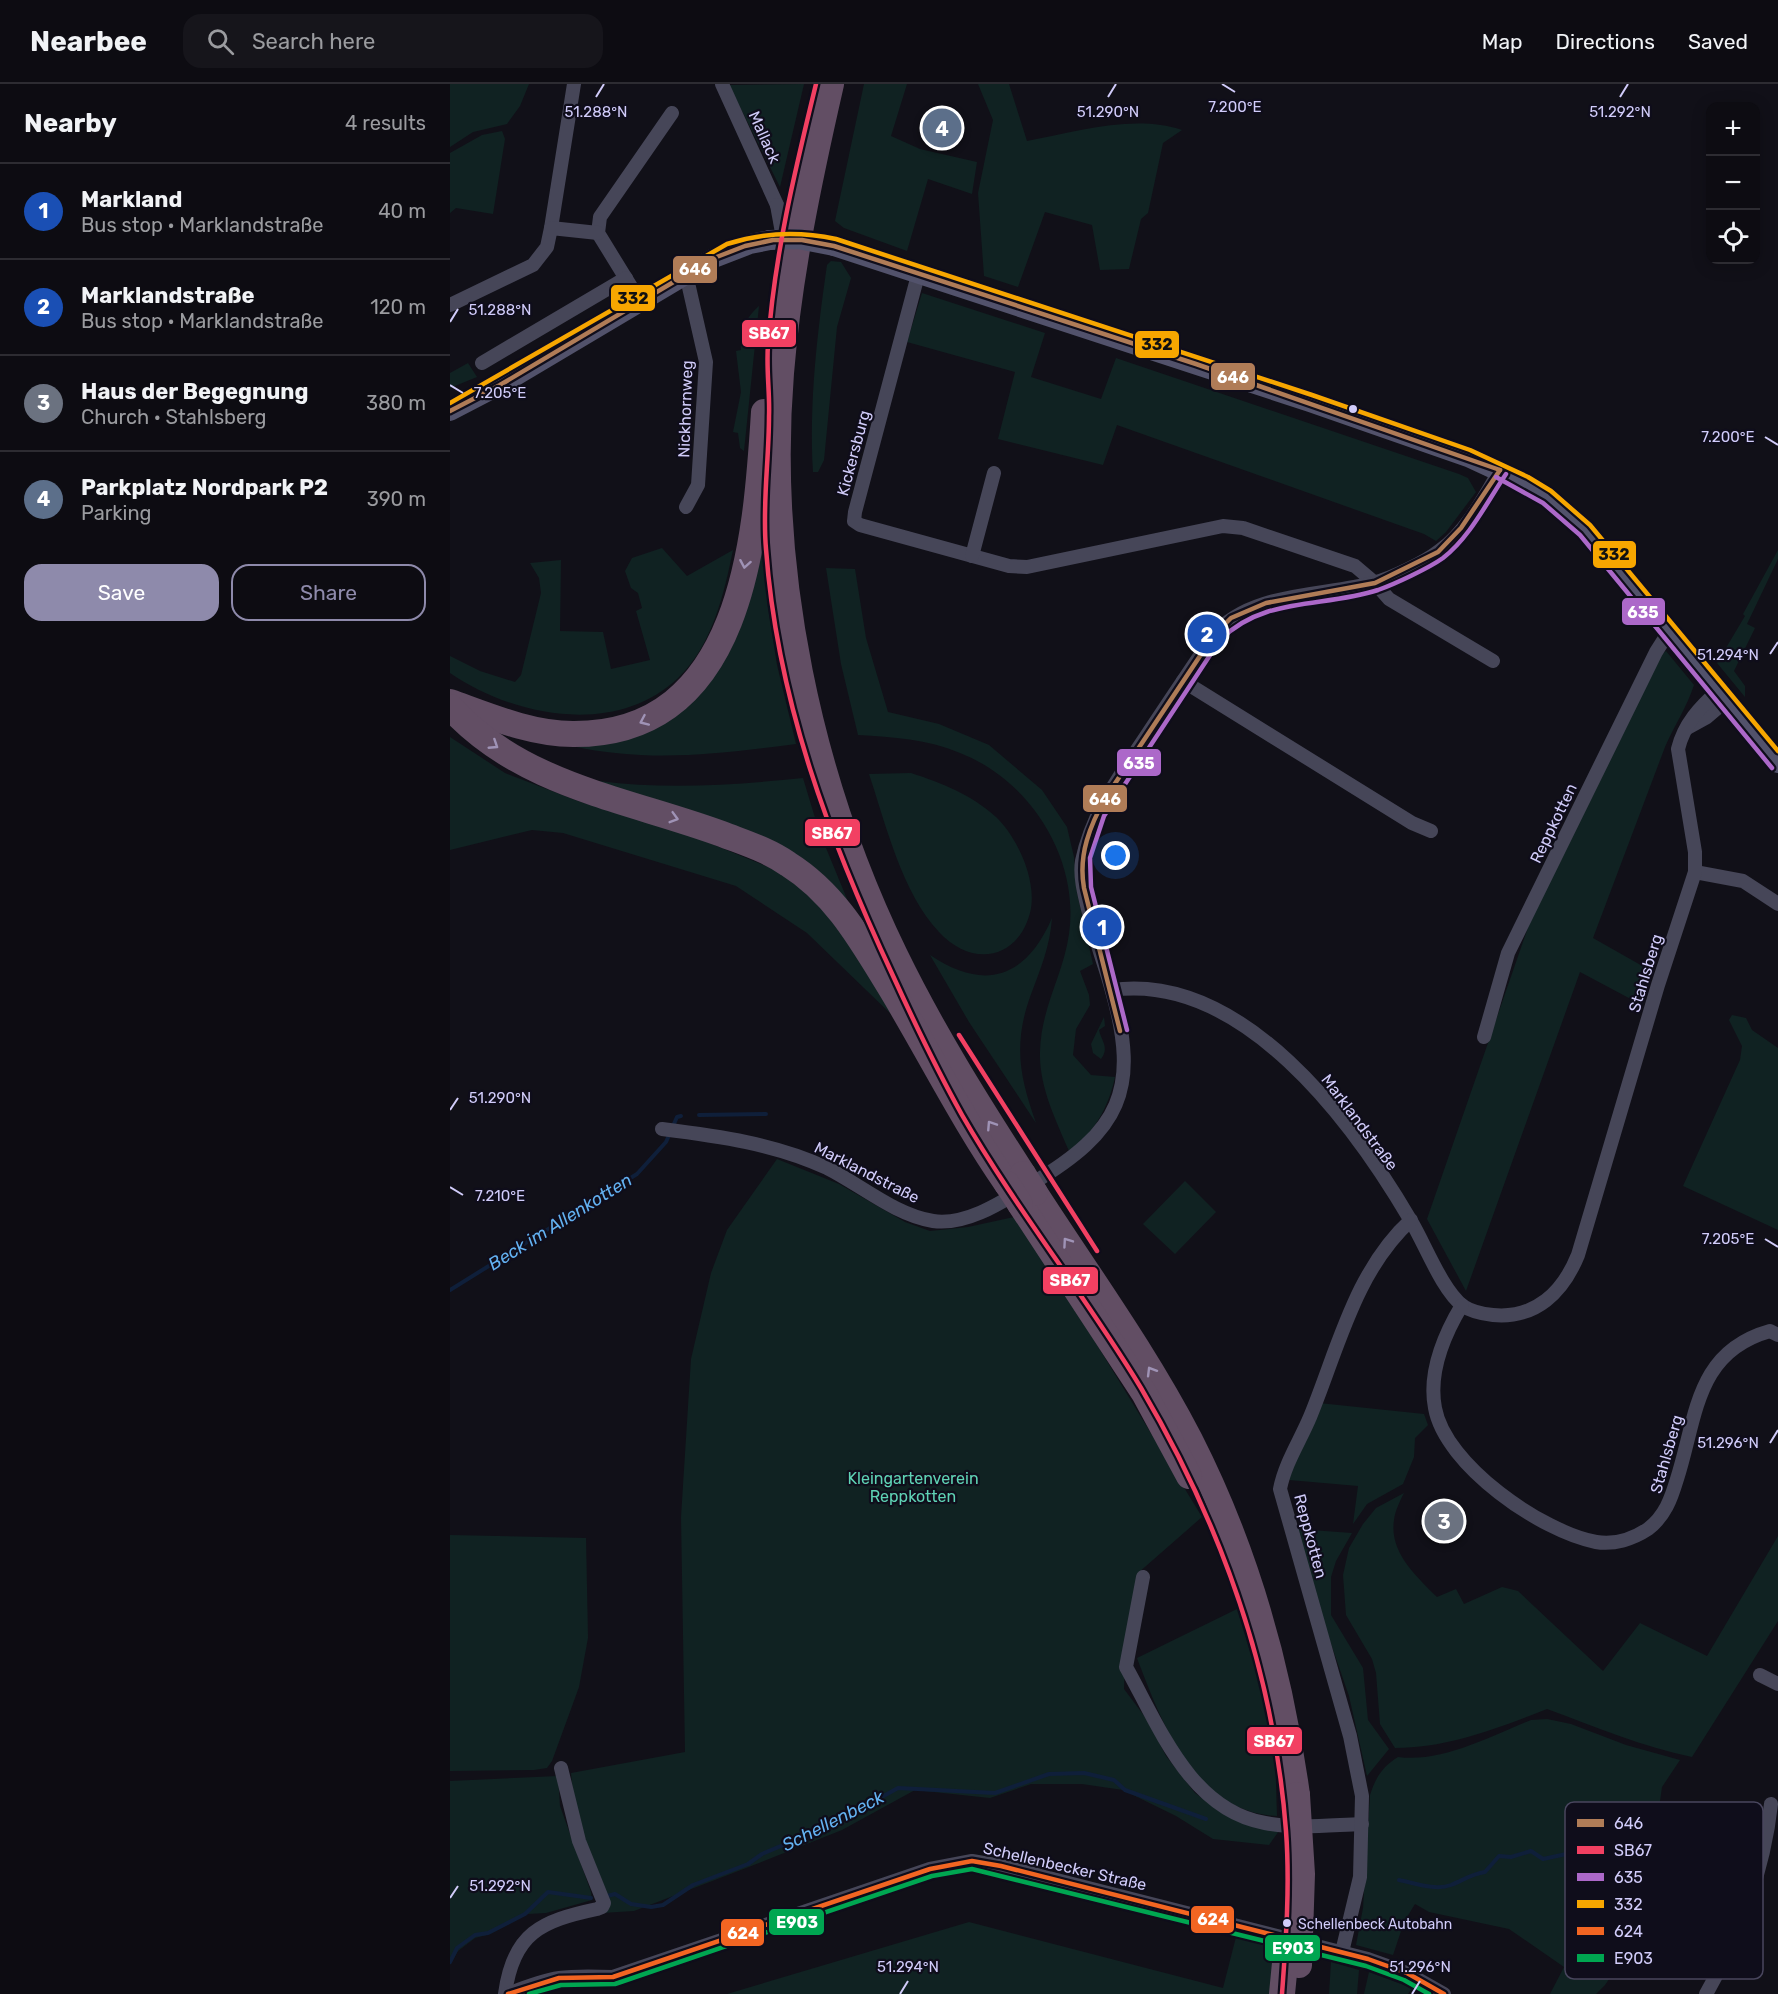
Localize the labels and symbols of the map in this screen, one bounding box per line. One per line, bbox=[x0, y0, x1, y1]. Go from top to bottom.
text: 7.200°E bbox=[1208, 98, 1262, 116]
text: 51.288°N bbox=[564, 103, 628, 121]
text: 51.290°N bbox=[1077, 103, 1139, 121]
text: 51.292°N bbox=[1589, 103, 1651, 121]
pin: 4 bbox=[922, 106, 962, 150]
street label: Mallack bbox=[745, 108, 785, 167]
line badge: 646 bbox=[672, 255, 718, 284]
text: 646 bbox=[679, 260, 711, 279]
line badge: 332 bbox=[610, 284, 656, 312]
text: 332 bbox=[617, 289, 649, 308]
text: 51.288°N bbox=[468, 301, 532, 319]
line badge: SB67 bbox=[741, 319, 797, 348]
text: SB67 bbox=[749, 324, 789, 343]
line badge: 332 bbox=[1134, 330, 1180, 359]
text: 332 bbox=[1141, 335, 1173, 354]
street label: Nickhornweg bbox=[674, 360, 697, 458]
line badge: 646 bbox=[1210, 362, 1256, 391]
text: 646 bbox=[1217, 368, 1249, 387]
text: 7.205°E bbox=[474, 384, 526, 402]
unlabelled marker bbox=[1347, 403, 1359, 415]
street label: Kickersburg bbox=[833, 408, 874, 498]
text: 7.200°E bbox=[1701, 428, 1755, 446]
line badge: 332 bbox=[1592, 540, 1637, 569]
text: 332 bbox=[1598, 545, 1630, 564]
one-way arrow bbox=[740, 559, 752, 568]
line badge: 635 bbox=[1621, 597, 1666, 626]
text: 635 bbox=[1627, 603, 1659, 622]
pin: 2 bbox=[1188, 612, 1227, 656]
text: 51.294°N bbox=[1697, 646, 1759, 664]
one-way arrow bbox=[640, 713, 651, 725]
one-way arrow bbox=[487, 738, 498, 749]
line badge: 635 bbox=[1116, 748, 1162, 777]
text: 635 bbox=[1123, 754, 1155, 773]
street label: Reppkotten bbox=[1526, 780, 1581, 866]
line badge: 646 bbox=[1082, 784, 1128, 813]
text: 646 bbox=[1089, 790, 1121, 809]
one-way arrow bbox=[668, 811, 678, 823]
line badge: SB67 bbox=[804, 818, 861, 847]
text: SB67 bbox=[812, 824, 852, 843]
your location bbox=[1101, 841, 1130, 870]
pin: 1 bbox=[1082, 904, 1122, 950]
street label: Stahlsberg bbox=[1625, 932, 1666, 1015]
street label: Marklandstraße bbox=[1317, 1071, 1402, 1174]
text: 51.290°N bbox=[469, 1089, 531, 1107]
one-way arrow bbox=[987, 1121, 998, 1132]
street label: Marklandstraße bbox=[811, 1138, 923, 1207]
water label: Beck im Allenkotten bbox=[484, 1169, 636, 1275]
text: 7.210°E bbox=[475, 1187, 525, 1205]
text: 7.205°E bbox=[1702, 1230, 1754, 1248]
one-way arrow bbox=[1063, 1237, 1074, 1248]
line badge: SB67 bbox=[1042, 1266, 1099, 1295]
text: SB67 bbox=[1050, 1271, 1090, 1290]
one-way arrow bbox=[1146, 1367, 1158, 1377]
street label: Stahlsberg bbox=[1646, 1413, 1687, 1496]
text: 51.296°N bbox=[1697, 1434, 1759, 1452]
park label: Kleingartenverein Reppkotten bbox=[847, 1469, 979, 1506]
street label: Reppkotten bbox=[1290, 1492, 1331, 1580]
pin: 3 bbox=[1424, 1498, 1464, 1544]
line badge: SB67 bbox=[1246, 1726, 1303, 1755]
text: SB67 bbox=[1254, 1732, 1294, 1751]
water label: Schellenbeck bbox=[778, 1786, 888, 1856]
legend bbox=[1565, 1802, 1763, 1979]
text: 646 bbox=[1614, 1814, 1644, 1833]
street label: Schellenbecker Straße bbox=[981, 1838, 1148, 1895]
text: SB67 bbox=[1614, 1841, 1652, 1860]
text: 635 bbox=[1614, 1868, 1643, 1887]
text: 51.292°N bbox=[469, 1877, 531, 1895]
text: 332 bbox=[1614, 1895, 1643, 1914]
line badge: 624 bbox=[1190, 1905, 1235, 1934]
line badge: E903 bbox=[768, 1908, 825, 1936]
text: 624 bbox=[1197, 1910, 1229, 1929]
text: E903 bbox=[776, 1913, 818, 1932]
place label: Schellenbeck Autobahn bbox=[1298, 1916, 1452, 1933]
marker: Schellenbeck Autobahn bbox=[1281, 1917, 1293, 1929]
line badge: 624 bbox=[720, 1918, 765, 1947]
text: 624 bbox=[1614, 1922, 1643, 1941]
text: 624 bbox=[727, 1924, 759, 1943]
line badge: E903 bbox=[1264, 1934, 1321, 1962]
text: E903 bbox=[1272, 1939, 1314, 1958]
text: E903 bbox=[1614, 1949, 1653, 1968]
text: 51.294°N bbox=[877, 1958, 939, 1976]
text: 51.296°N bbox=[1389, 1958, 1451, 1976]

